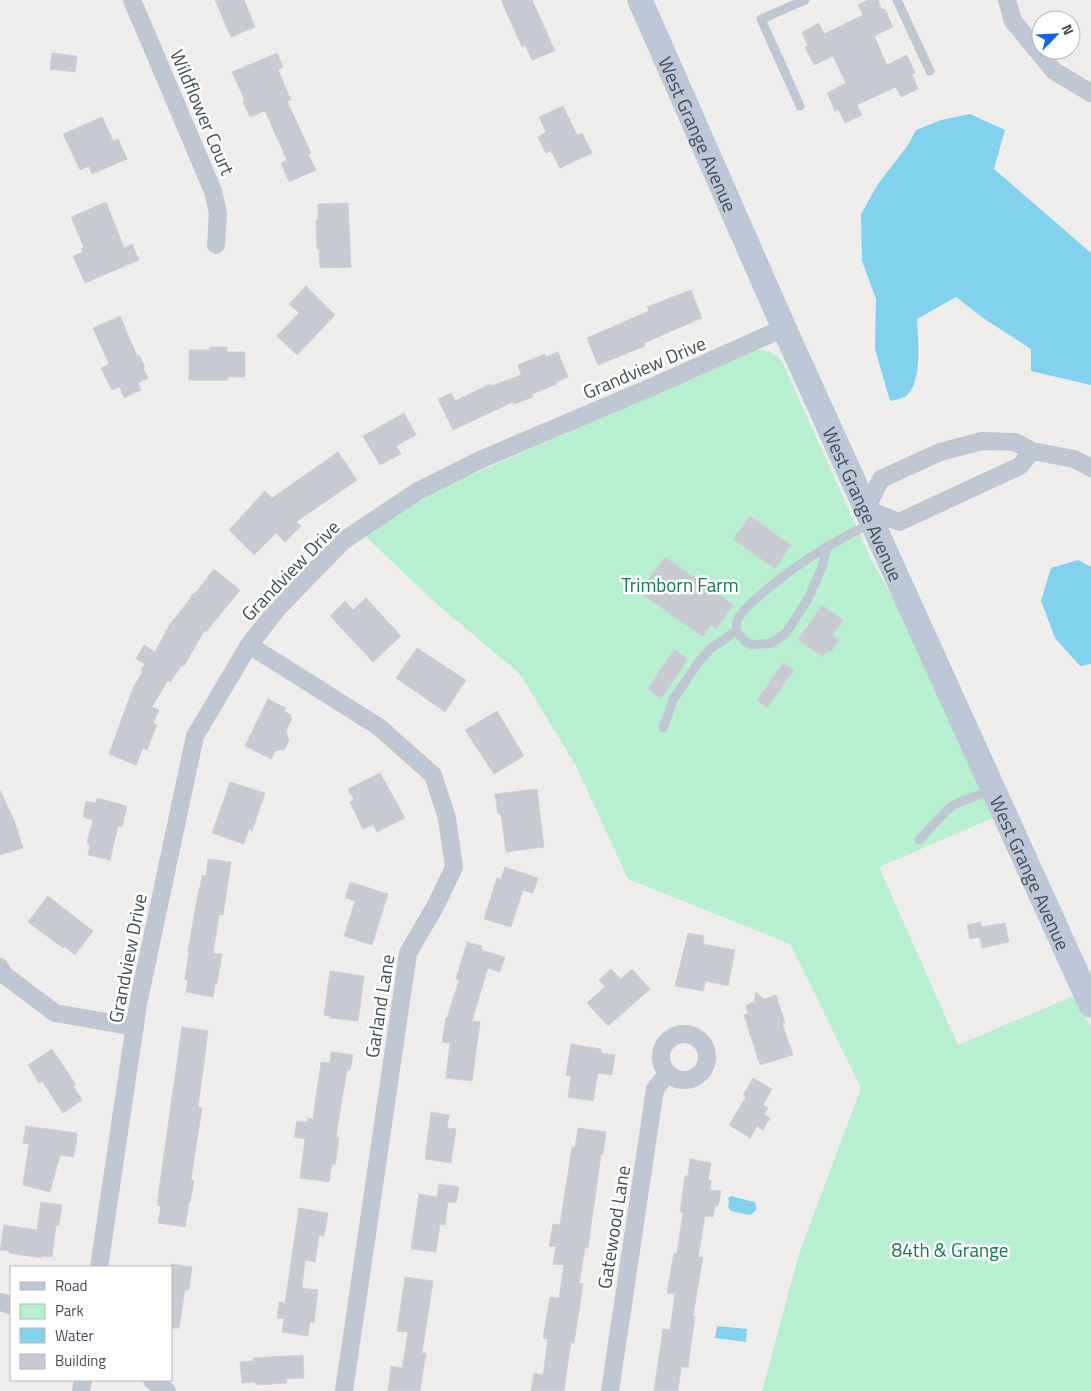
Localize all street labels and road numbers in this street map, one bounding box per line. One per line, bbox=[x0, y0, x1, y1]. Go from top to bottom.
street label: Wildflower Court bbox=[163, 45, 243, 180]
street label: West Grange Avenue bbox=[652, 51, 746, 216]
street label: Grandview Drive bbox=[578, 328, 710, 406]
street label: West Grange Avenue bbox=[816, 422, 911, 586]
street label: Grandview Drive bbox=[234, 513, 346, 627]
street label: West Grange Avenue bbox=[983, 790, 1079, 954]
street label: Grandview Drive bbox=[100, 891, 154, 1025]
street label: Garland Lane bbox=[356, 952, 402, 1060]
street label: Gatewood Lane bbox=[589, 1163, 637, 1291]

